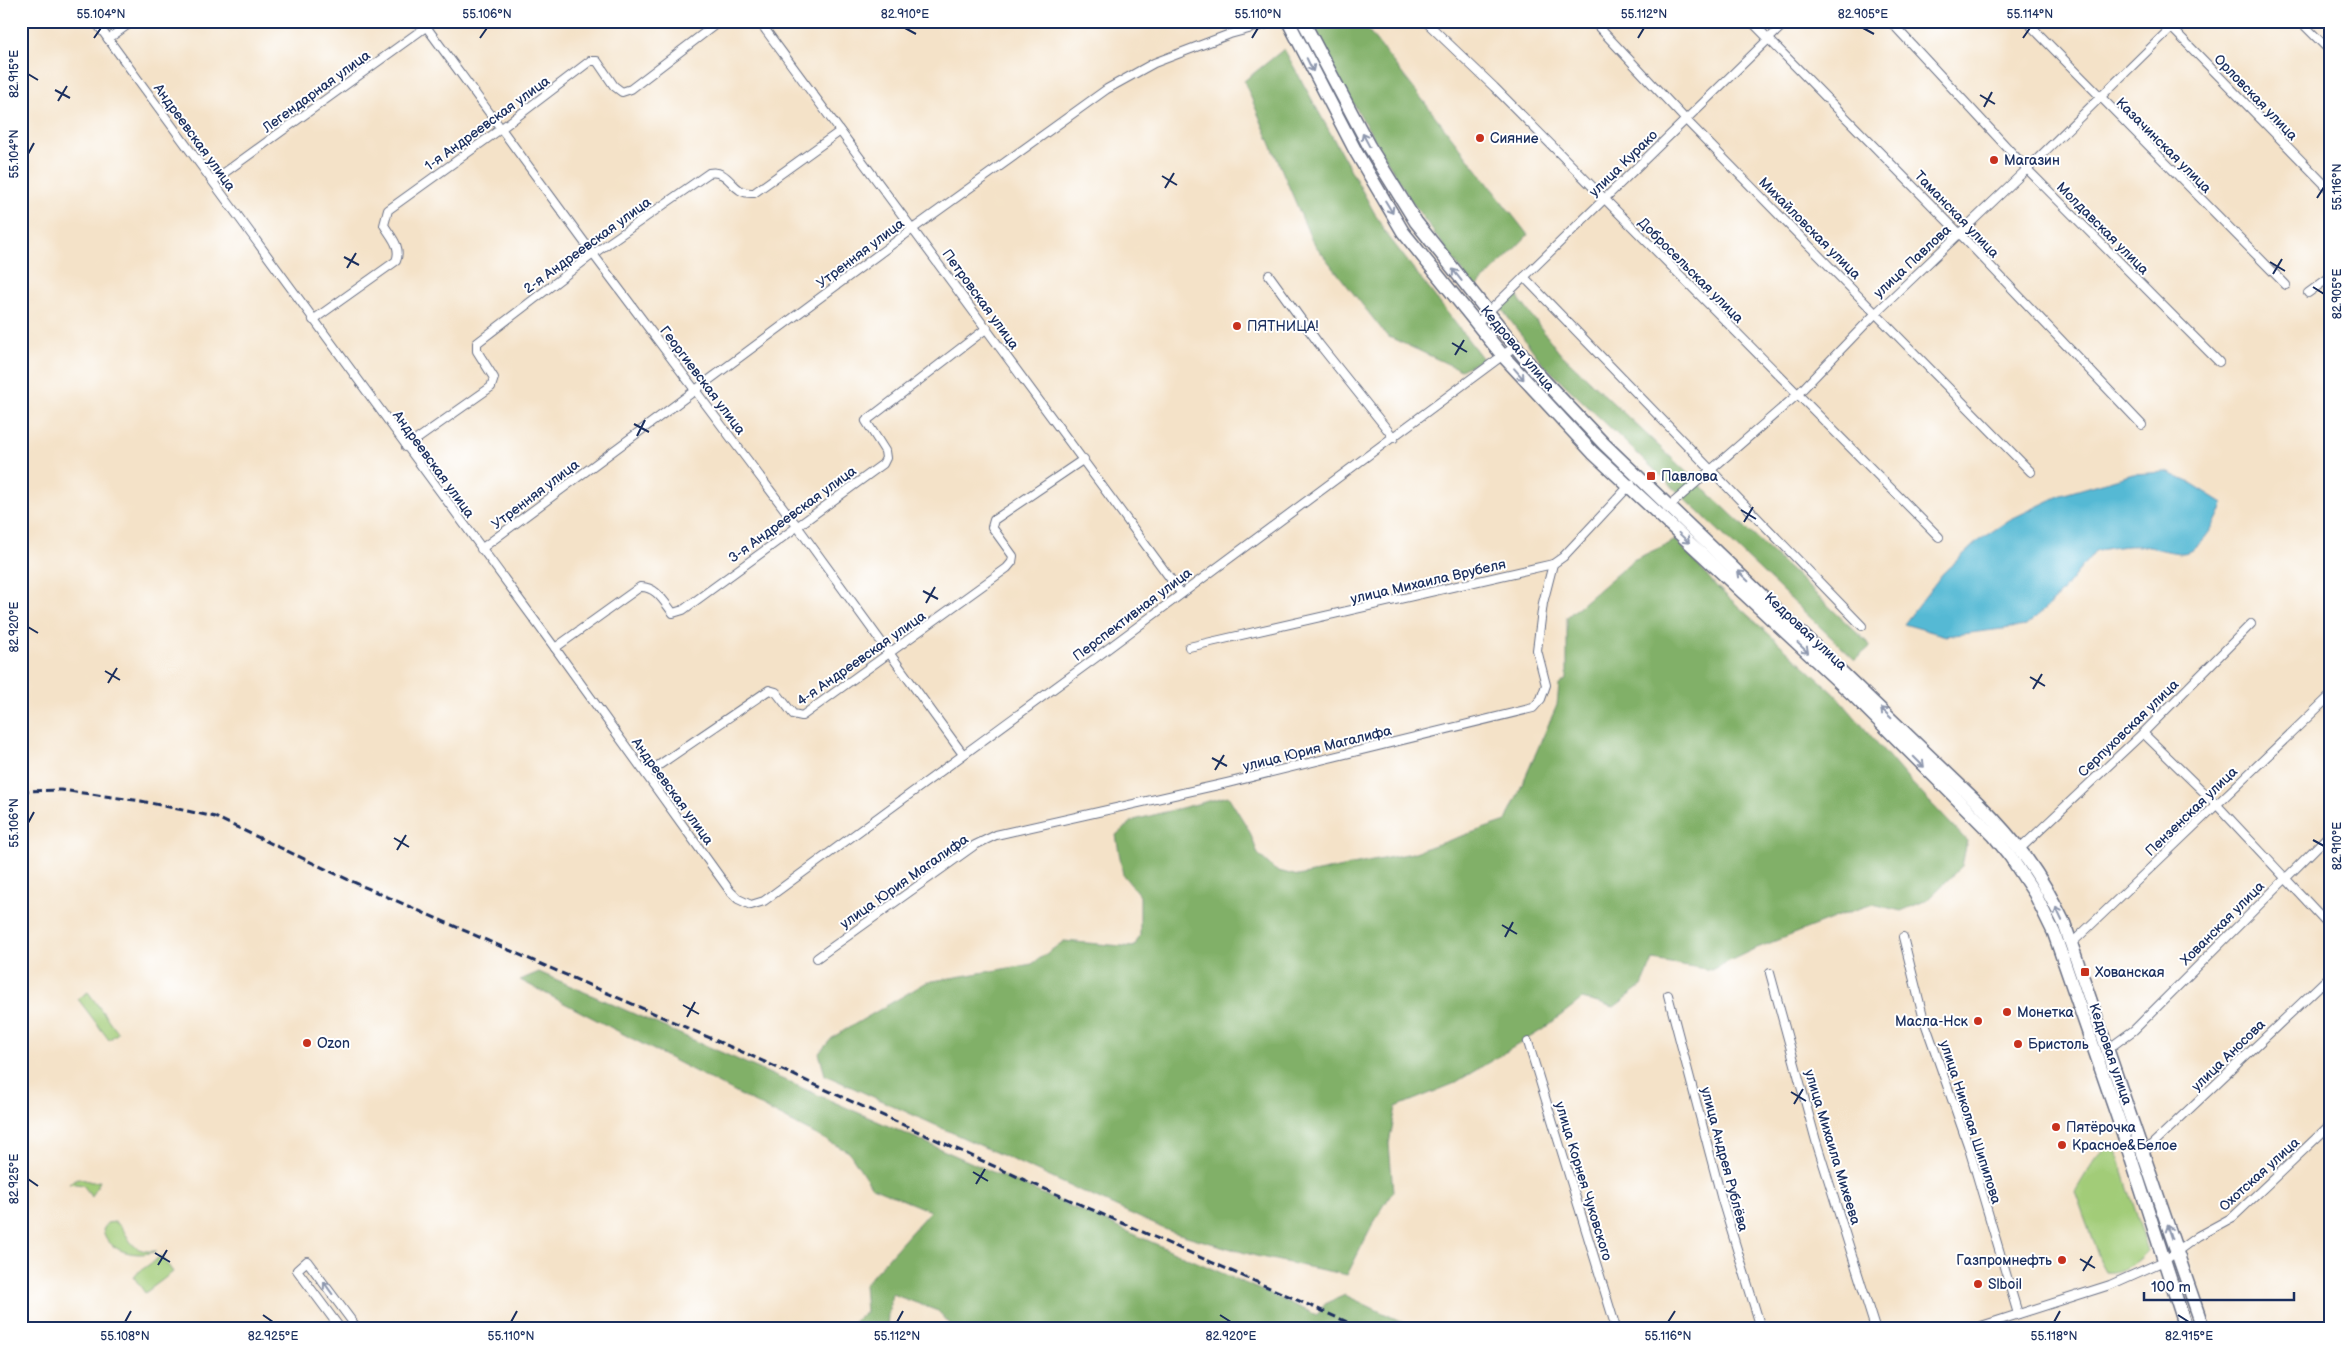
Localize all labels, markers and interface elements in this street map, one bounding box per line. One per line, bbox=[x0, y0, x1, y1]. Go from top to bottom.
text: 55.104°N bbox=[76, 7, 126, 22]
text: 55.106°N bbox=[462, 7, 512, 22]
text: 82.910°E bbox=[881, 7, 929, 22]
text: 55.110°N bbox=[1235, 7, 1282, 22]
text: 55.112°N bbox=[1621, 7, 1667, 22]
text: 82.905°E bbox=[1838, 7, 1888, 22]
text: 55.114°N bbox=[2007, 7, 2053, 22]
street label: Легендарная улица bbox=[258, 46, 374, 137]
text: 82.915°E bbox=[7, 50, 22, 98]
street label: Орловская улица bbox=[2210, 51, 2302, 144]
one-way arrow bbox=[1306, 57, 1315, 72]
street label: 1-я Андреевская улица bbox=[421, 72, 554, 175]
street label: Андреевская улица bbox=[149, 80, 240, 195]
street label: Казачинская улица bbox=[2112, 94, 2215, 197]
street label: улица Курако bbox=[1586, 126, 1661, 200]
text: 55.104°N bbox=[7, 129, 22, 179]
place label: Сияние bbox=[1490, 130, 1539, 147]
marker: Сияние bbox=[1474, 132, 1486, 144]
one-way arrow bbox=[1361, 133, 1371, 148]
place label: Магазин bbox=[2004, 152, 2060, 169]
marker: Магазин bbox=[1988, 154, 2000, 166]
text: 55.116°N bbox=[2330, 163, 2345, 211]
street label: Таманская улица bbox=[1911, 167, 2003, 262]
street label: Михайловская улица bbox=[1755, 174, 1865, 283]
street label: Молдавская улица bbox=[2053, 179, 2153, 279]
street label: 2-я Андреевская улица bbox=[520, 193, 655, 297]
one-way arrow bbox=[1384, 199, 1394, 213]
street label: Добросельская улица bbox=[1634, 214, 1747, 327]
street label: Утренняя улица bbox=[813, 215, 908, 292]
street label: улица Павлова bbox=[1870, 221, 1955, 302]
street label: Петровская улица bbox=[938, 246, 1023, 353]
one-way arrow bbox=[1451, 269, 1462, 282]
text: 82.905°E bbox=[2330, 269, 2345, 319]
street label: Кедровая улица bbox=[1477, 302, 1559, 395]
place label: ПЯТНИЦА! bbox=[1247, 318, 1318, 335]
marker: ПЯТНИЦА! bbox=[1231, 320, 1243, 332]
street label: Георгиевская улица bbox=[656, 323, 749, 439]
one-way arrow bbox=[1513, 368, 1524, 381]
street label: Андреевская улица bbox=[388, 407, 479, 522]
street label: Утренняя улица bbox=[488, 456, 583, 533]
street label: 3-я Андреевская улица bbox=[725, 462, 860, 566]
place label: Павлова bbox=[1661, 468, 1719, 485]
marker: Павлова bbox=[1645, 470, 1657, 482]
one-way arrow bbox=[1677, 532, 1690, 544]
street label: улица Михаила Врубеля bbox=[1349, 555, 1508, 608]
street label: Перспективная улица bbox=[1069, 564, 1196, 665]
one-way arrow bbox=[1737, 570, 1749, 582]
street label: Кедровая улица bbox=[1761, 589, 1851, 674]
text: 82.920°E bbox=[7, 601, 22, 652]
street label: 4-я Андреевская улица bbox=[794, 607, 930, 709]
one-way arrow bbox=[1796, 642, 1809, 654]
street label: Серпуховская улица bbox=[2075, 675, 2183, 781]
one-way arrow bbox=[1880, 707, 1892, 719]
street label: улица Юрия Магалифа bbox=[1241, 722, 1394, 775]
street label: Андреевская улица bbox=[627, 734, 718, 849]
one-way arrow bbox=[1913, 755, 1925, 768]
street label: Пензенская улица bbox=[2142, 763, 2241, 860]
text: 55.106°N bbox=[7, 798, 22, 848]
text: 82.910°E bbox=[2330, 822, 2345, 870]
street label: улица Юрия Магалифа bbox=[837, 830, 972, 932]
street label: Хованская улица bbox=[2177, 877, 2268, 969]
one-way arrow bbox=[2054, 906, 2064, 921]
place label: Хованская bbox=[2095, 964, 2165, 981]
marker: Хованская bbox=[2079, 966, 2091, 978]
street label: Кедровая улица bbox=[2085, 1001, 2136, 1108]
place label: Монетка bbox=[2017, 1004, 2074, 1021]
marker: Монетка bbox=[2001, 1006, 2013, 1018]
place label: Масла-Нск bbox=[1895, 1013, 1969, 1030]
marker: Масла-Нск bbox=[1972, 1015, 1984, 1027]
street label: улица Аносова bbox=[2188, 1015, 2269, 1095]
place label: Ozon bbox=[317, 1035, 350, 1052]
place label: Бристоль bbox=[2028, 1036, 2089, 1053]
marker: Ozon bbox=[301, 1037, 313, 1049]
street label: улица Николая Шипилова bbox=[1936, 1038, 2005, 1207]
marker: Бристоль bbox=[2012, 1038, 2024, 1050]
street label: улица Михаила Михеева bbox=[1801, 1068, 1864, 1227]
street label: улица Андрея Рублёва bbox=[1697, 1085, 1752, 1234]
street label: улица Корнея Чуковского bbox=[1551, 1100, 1616, 1263]
place label: Пятёрочка bbox=[2066, 1119, 2137, 1136]
marker: Пятёрочка bbox=[2050, 1121, 2062, 1133]
street label: Охотская улица bbox=[2216, 1133, 2304, 1215]
place label: Красное&Белое bbox=[2072, 1137, 2177, 1154]
marker: Красное&Белое bbox=[2056, 1139, 2068, 1151]
text: 82.925°E bbox=[7, 1154, 22, 1204]
one-way arrow bbox=[2165, 1225, 2174, 1240]
place label: Газпромнефть bbox=[1956, 1252, 2052, 1269]
marker: Газпромнефть bbox=[2056, 1254, 2068, 1266]
scale bar bbox=[2144, 1269, 2294, 1301]
place label: Slboil bbox=[1988, 1276, 2022, 1293]
marker: Slboil bbox=[1972, 1278, 1984, 1290]
text: 100 m bbox=[2151, 1278, 2191, 1297]
one-way arrow bbox=[323, 1281, 333, 1295]
text: 55.108°N bbox=[100, 1329, 150, 1344]
text: 82.925°E bbox=[248, 1329, 298, 1344]
text: 55.110°N bbox=[488, 1329, 535, 1344]
text: 55.112°N bbox=[874, 1329, 920, 1344]
text: 82.920°E bbox=[1206, 1329, 1257, 1344]
text: 55.116°N bbox=[1644, 1329, 1692, 1344]
text: 55.118°N bbox=[2031, 1329, 2077, 1344]
text: 82.915°E bbox=[2165, 1329, 2213, 1344]

